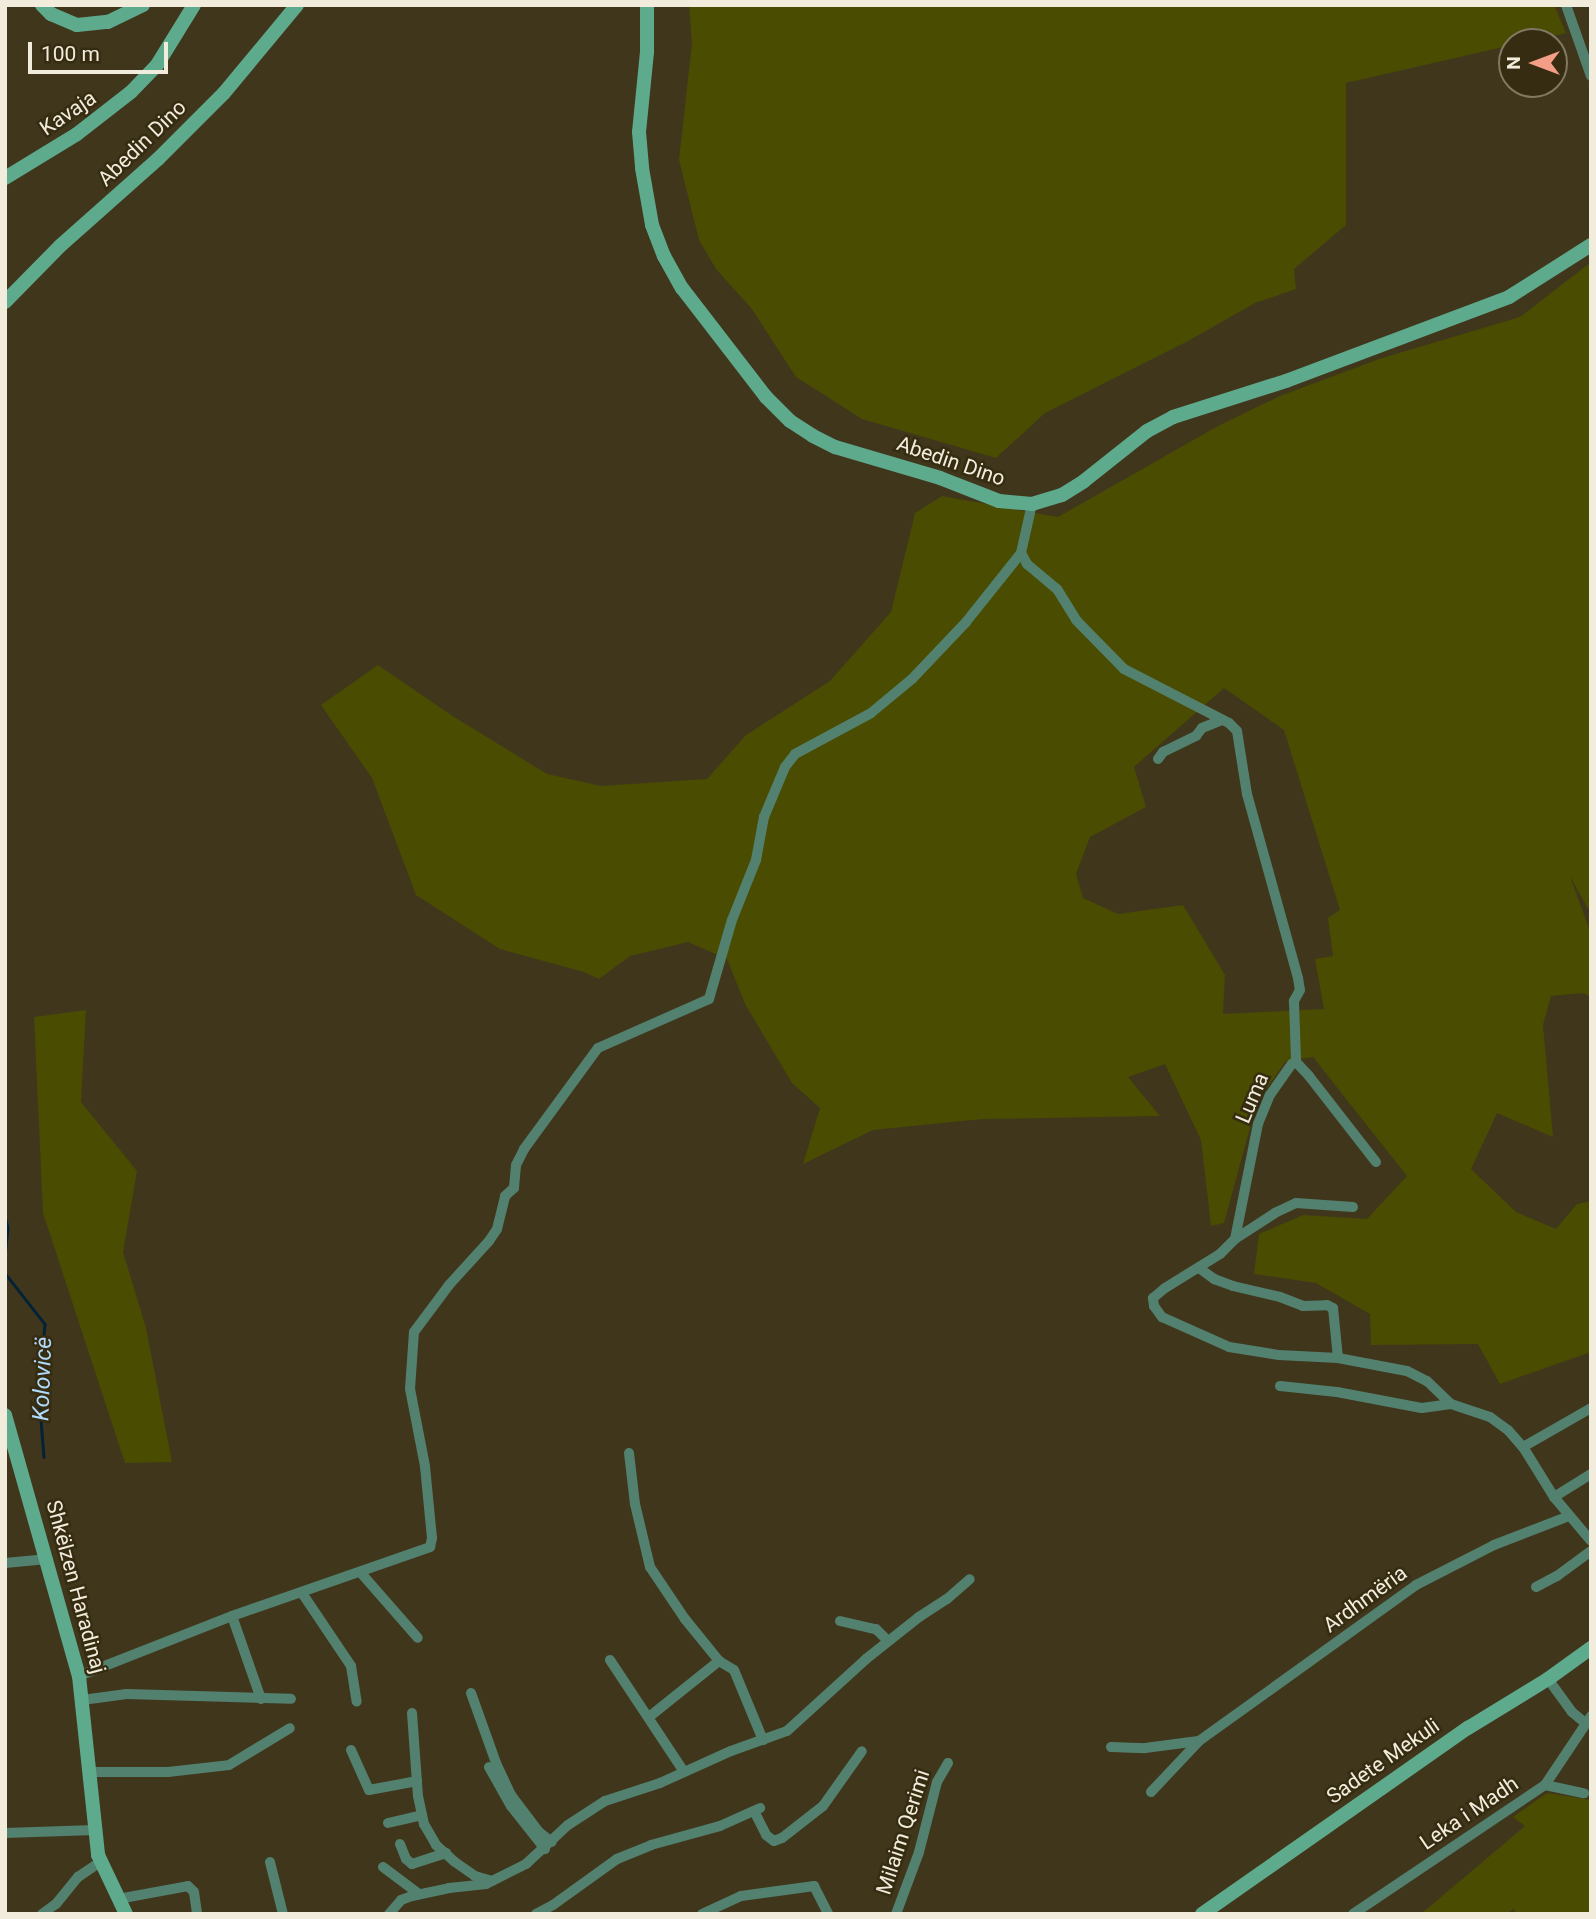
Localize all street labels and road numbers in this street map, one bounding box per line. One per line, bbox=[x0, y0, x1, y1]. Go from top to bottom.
street label: Kavaja bbox=[35, 85, 101, 141]
street label: Abedin Dino bbox=[93, 95, 191, 191]
street label: Abedin Dino bbox=[894, 431, 1008, 491]
street label: Luma bbox=[1230, 1069, 1274, 1127]
street label: Shkëlzen Haradinaj bbox=[41, 1498, 111, 1676]
street label: Ardhmëria bbox=[1318, 1560, 1412, 1638]
street label: Sadete Mekuli bbox=[1322, 1713, 1444, 1809]
street label: Milaim Qerimi bbox=[871, 1766, 935, 1898]
street label: Leka i Madh bbox=[1415, 1771, 1523, 1855]

